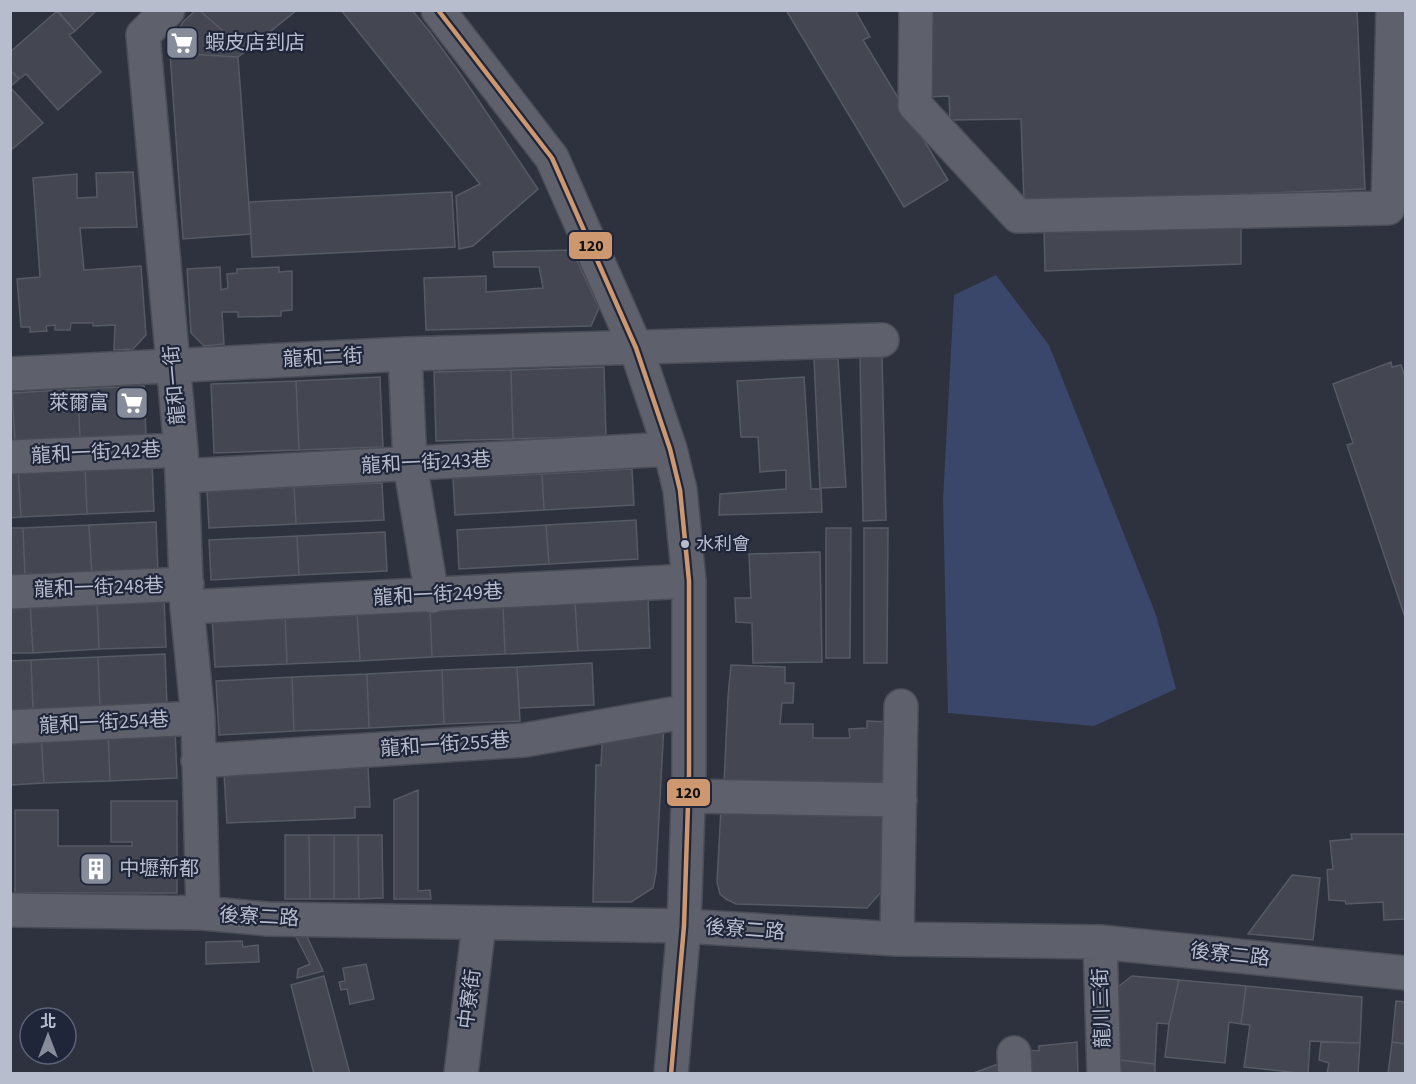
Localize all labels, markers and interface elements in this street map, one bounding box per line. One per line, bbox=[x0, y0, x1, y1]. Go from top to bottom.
supermarket icon: 蝦皮店到店 bbox=[164, 25, 200, 61]
place label: 蝦皮店到店 bbox=[205, 29, 305, 57]
line badge: 120 bbox=[568, 231, 613, 260]
text: 120 bbox=[578, 235, 604, 257]
street label: 龍和二街 bbox=[282, 342, 364, 374]
street label: 龍和一街 bbox=[158, 344, 192, 426]
supermarket icon: 萊爾富 bbox=[114, 385, 150, 421]
place label: 萊爾富 bbox=[49, 389, 109, 417]
street label: 龍和一街242巷 bbox=[30, 436, 162, 470]
street label: 龍和一街243巷 bbox=[360, 446, 492, 480]
place label: 水利會 bbox=[696, 532, 750, 557]
marker: 水利會 bbox=[679, 538, 691, 550]
street label: 龍和一街248巷 bbox=[34, 572, 164, 604]
street label: 龍和一街249巷 bbox=[372, 578, 504, 612]
street label: 龍和一街254巷 bbox=[38, 706, 170, 740]
street label: 龍和一街255巷 bbox=[379, 727, 511, 763]
line badge: 120 bbox=[666, 778, 711, 807]
text: 120 bbox=[675, 782, 701, 804]
building icon: 中壢新都 bbox=[78, 851, 114, 887]
place label: 中壢新都 bbox=[119, 855, 199, 883]
street label: 後寮二路 bbox=[218, 901, 300, 933]
street label: 後寮二路 bbox=[704, 913, 786, 947]
street label: 後寮二路 bbox=[1189, 937, 1271, 973]
street label: 中寮街 bbox=[452, 968, 488, 1030]
street label: 龍川三街 bbox=[1087, 968, 1117, 1048]
north arrow bbox=[18, 1006, 78, 1066]
text: 北 bbox=[40, 1011, 56, 1033]

